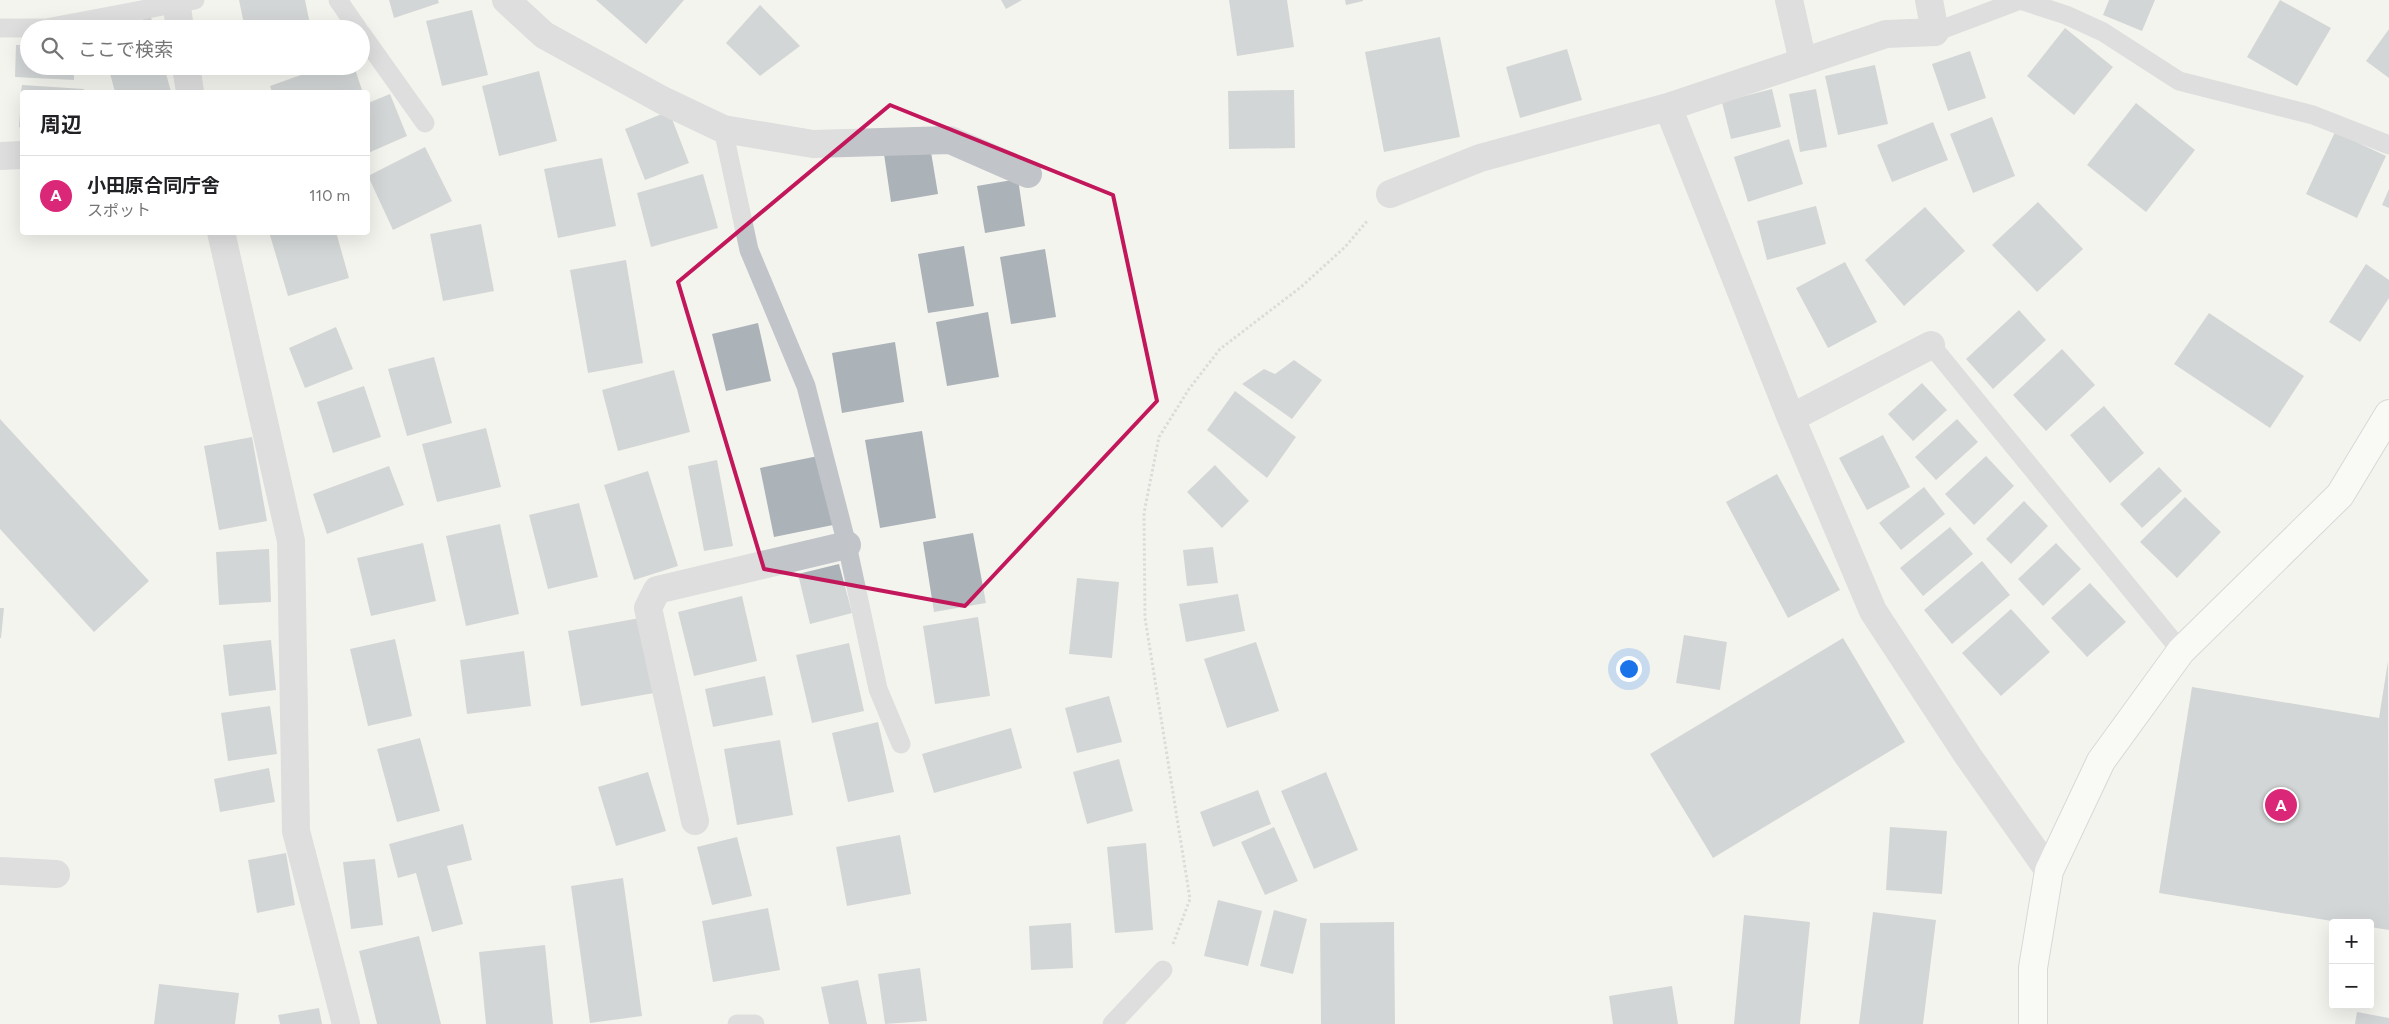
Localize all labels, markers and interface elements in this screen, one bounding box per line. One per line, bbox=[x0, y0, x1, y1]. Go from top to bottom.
search box bbox=[20, 20, 370, 75]
icon: search bbox=[38, 34, 66, 62]
text: ここで検索 bbox=[78, 38, 173, 61]
text: 周辺 bbox=[40, 112, 82, 137]
text: 小田原合同庁舎 bbox=[87, 174, 220, 197]
text: A bbox=[50, 186, 62, 205]
text: 110 m bbox=[309, 186, 350, 205]
text: スポット bbox=[87, 201, 151, 220]
your location bbox=[1616, 656, 1642, 682]
pin: A bbox=[2265, 786, 2297, 824]
map controls bbox=[2329, 919, 2374, 1009]
button: + bbox=[2329, 919, 2374, 964]
button: − bbox=[2329, 964, 2374, 1009]

